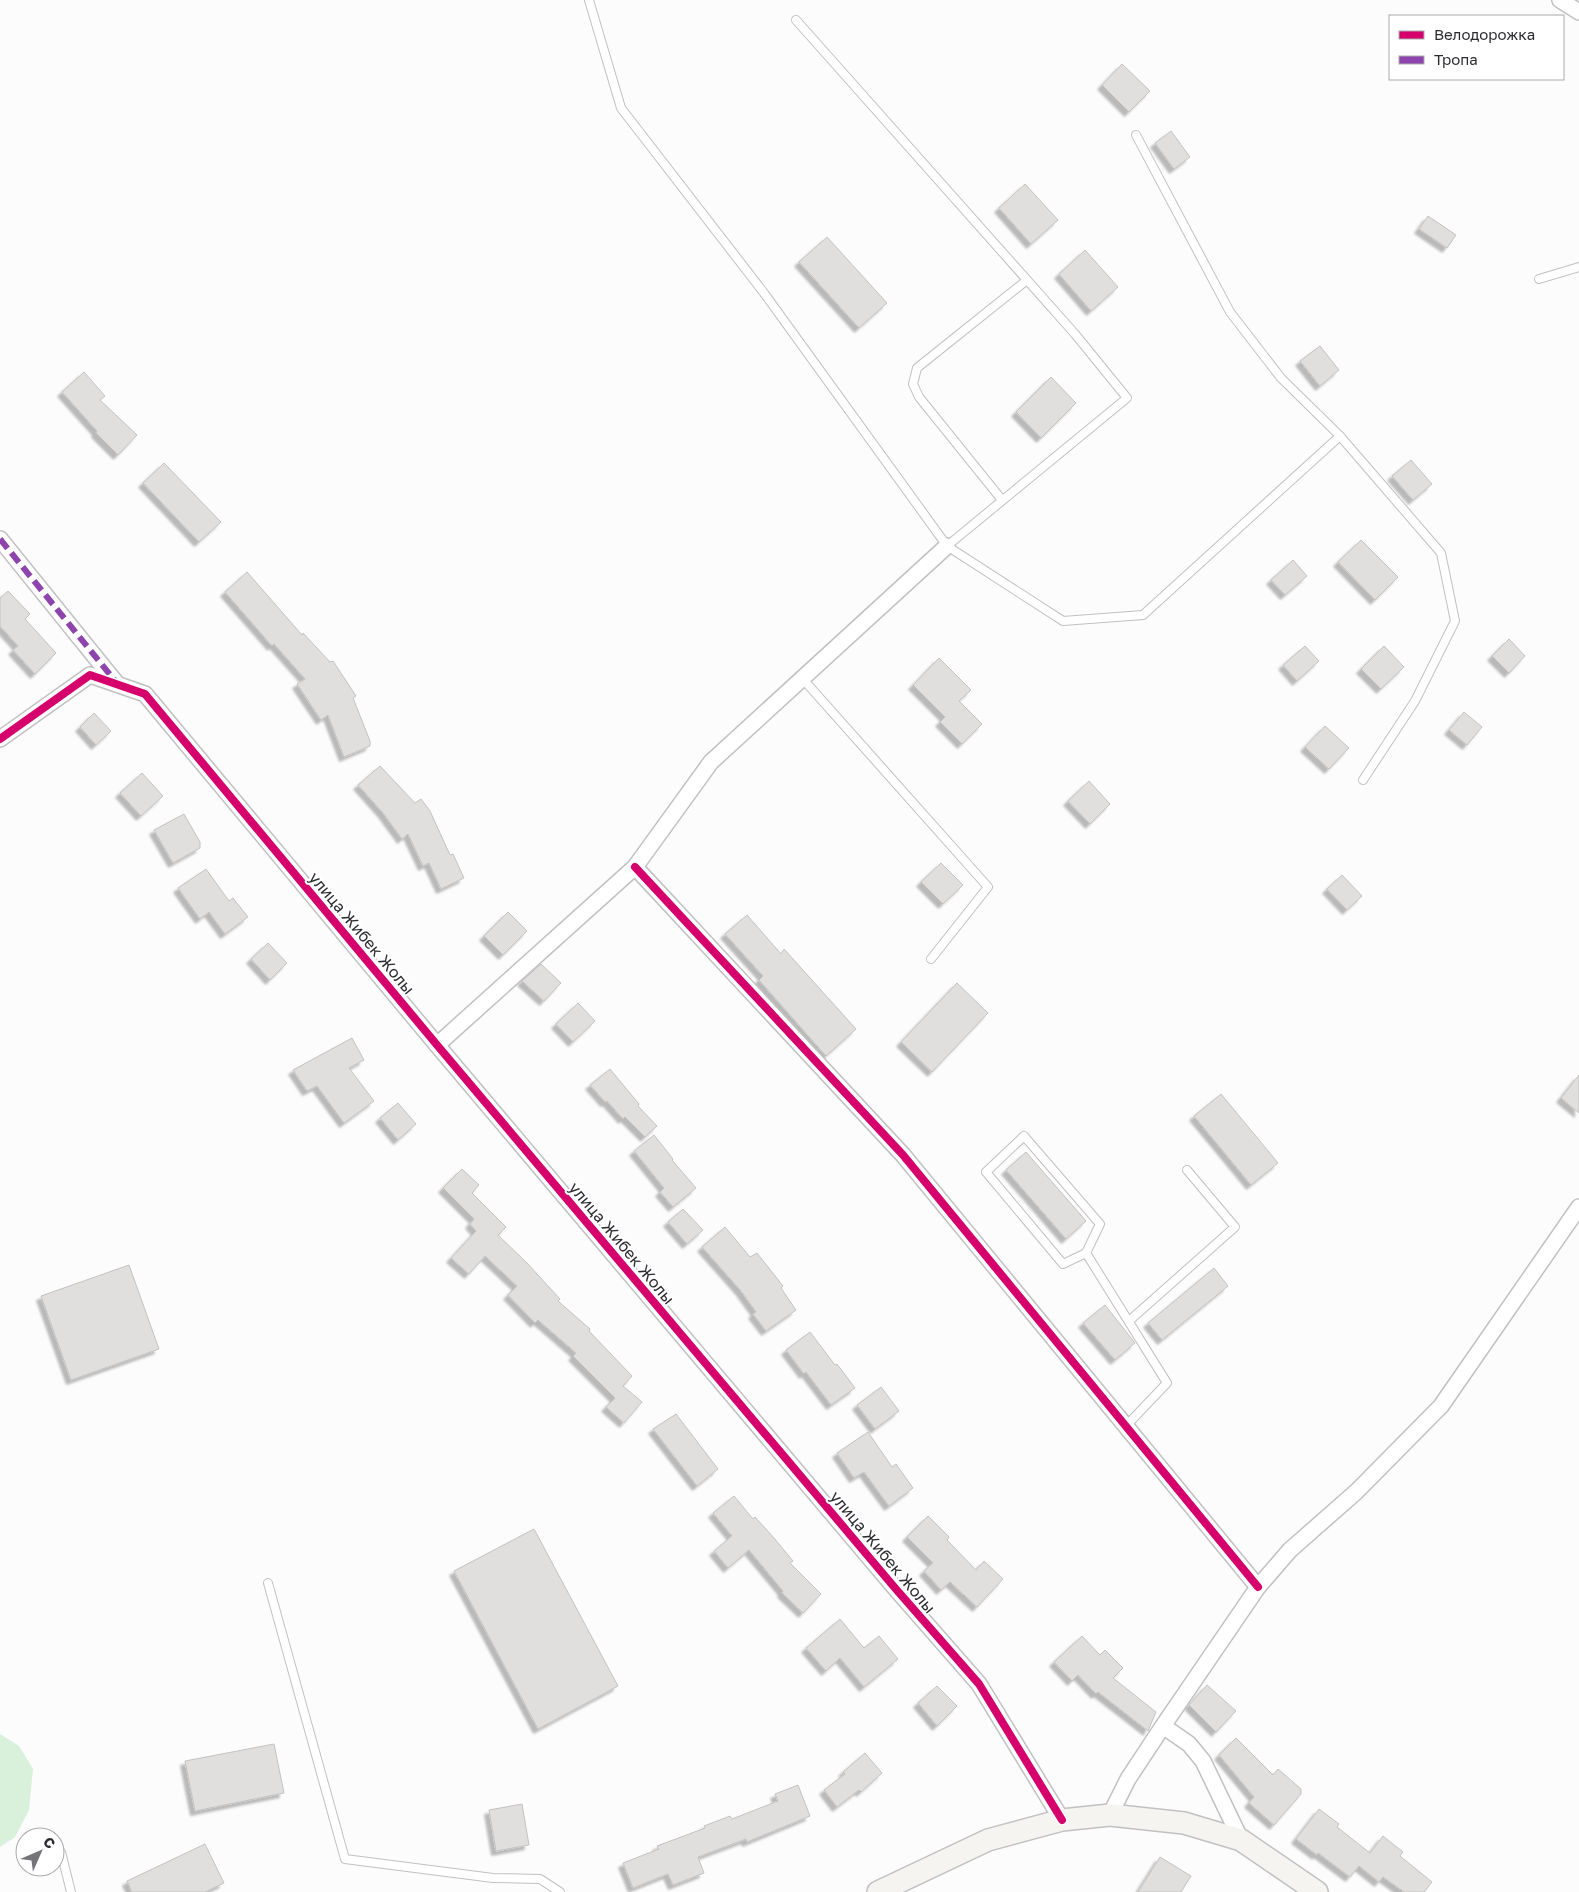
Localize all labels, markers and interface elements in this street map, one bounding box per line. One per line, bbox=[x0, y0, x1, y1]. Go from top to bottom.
legend bbox=[1389, 15, 1564, 80]
text: Велодорожка bbox=[1434, 25, 1535, 43]
text: Тропа bbox=[1434, 50, 1478, 68]
street label: улица Жибек Жолы bbox=[305, 868, 419, 998]
street label: улица Жибек Жолы bbox=[565, 1178, 679, 1308]
street label: улица Жибек Жолы bbox=[826, 1487, 940, 1617]
north arrow bbox=[15, 1827, 65, 1877]
text: С bbox=[40, 1833, 59, 1852]

